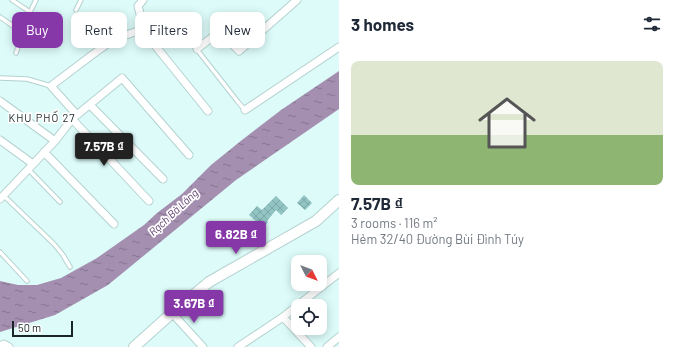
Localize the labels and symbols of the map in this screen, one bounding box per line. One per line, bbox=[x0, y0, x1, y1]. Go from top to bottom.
district label: KHU PHỐ 27 bbox=[8, 110, 76, 124]
pin: 7.57B ₫ bbox=[67, 133, 141, 167]
water label: Rạch Bà Láng bbox=[146, 186, 200, 238]
pin: 6.82B ₫ bbox=[199, 221, 273, 255]
north arrow bbox=[291, 255, 327, 291]
pin: 3.67B ₫ bbox=[157, 290, 231, 324]
scale bar bbox=[12, 319, 73, 338]

